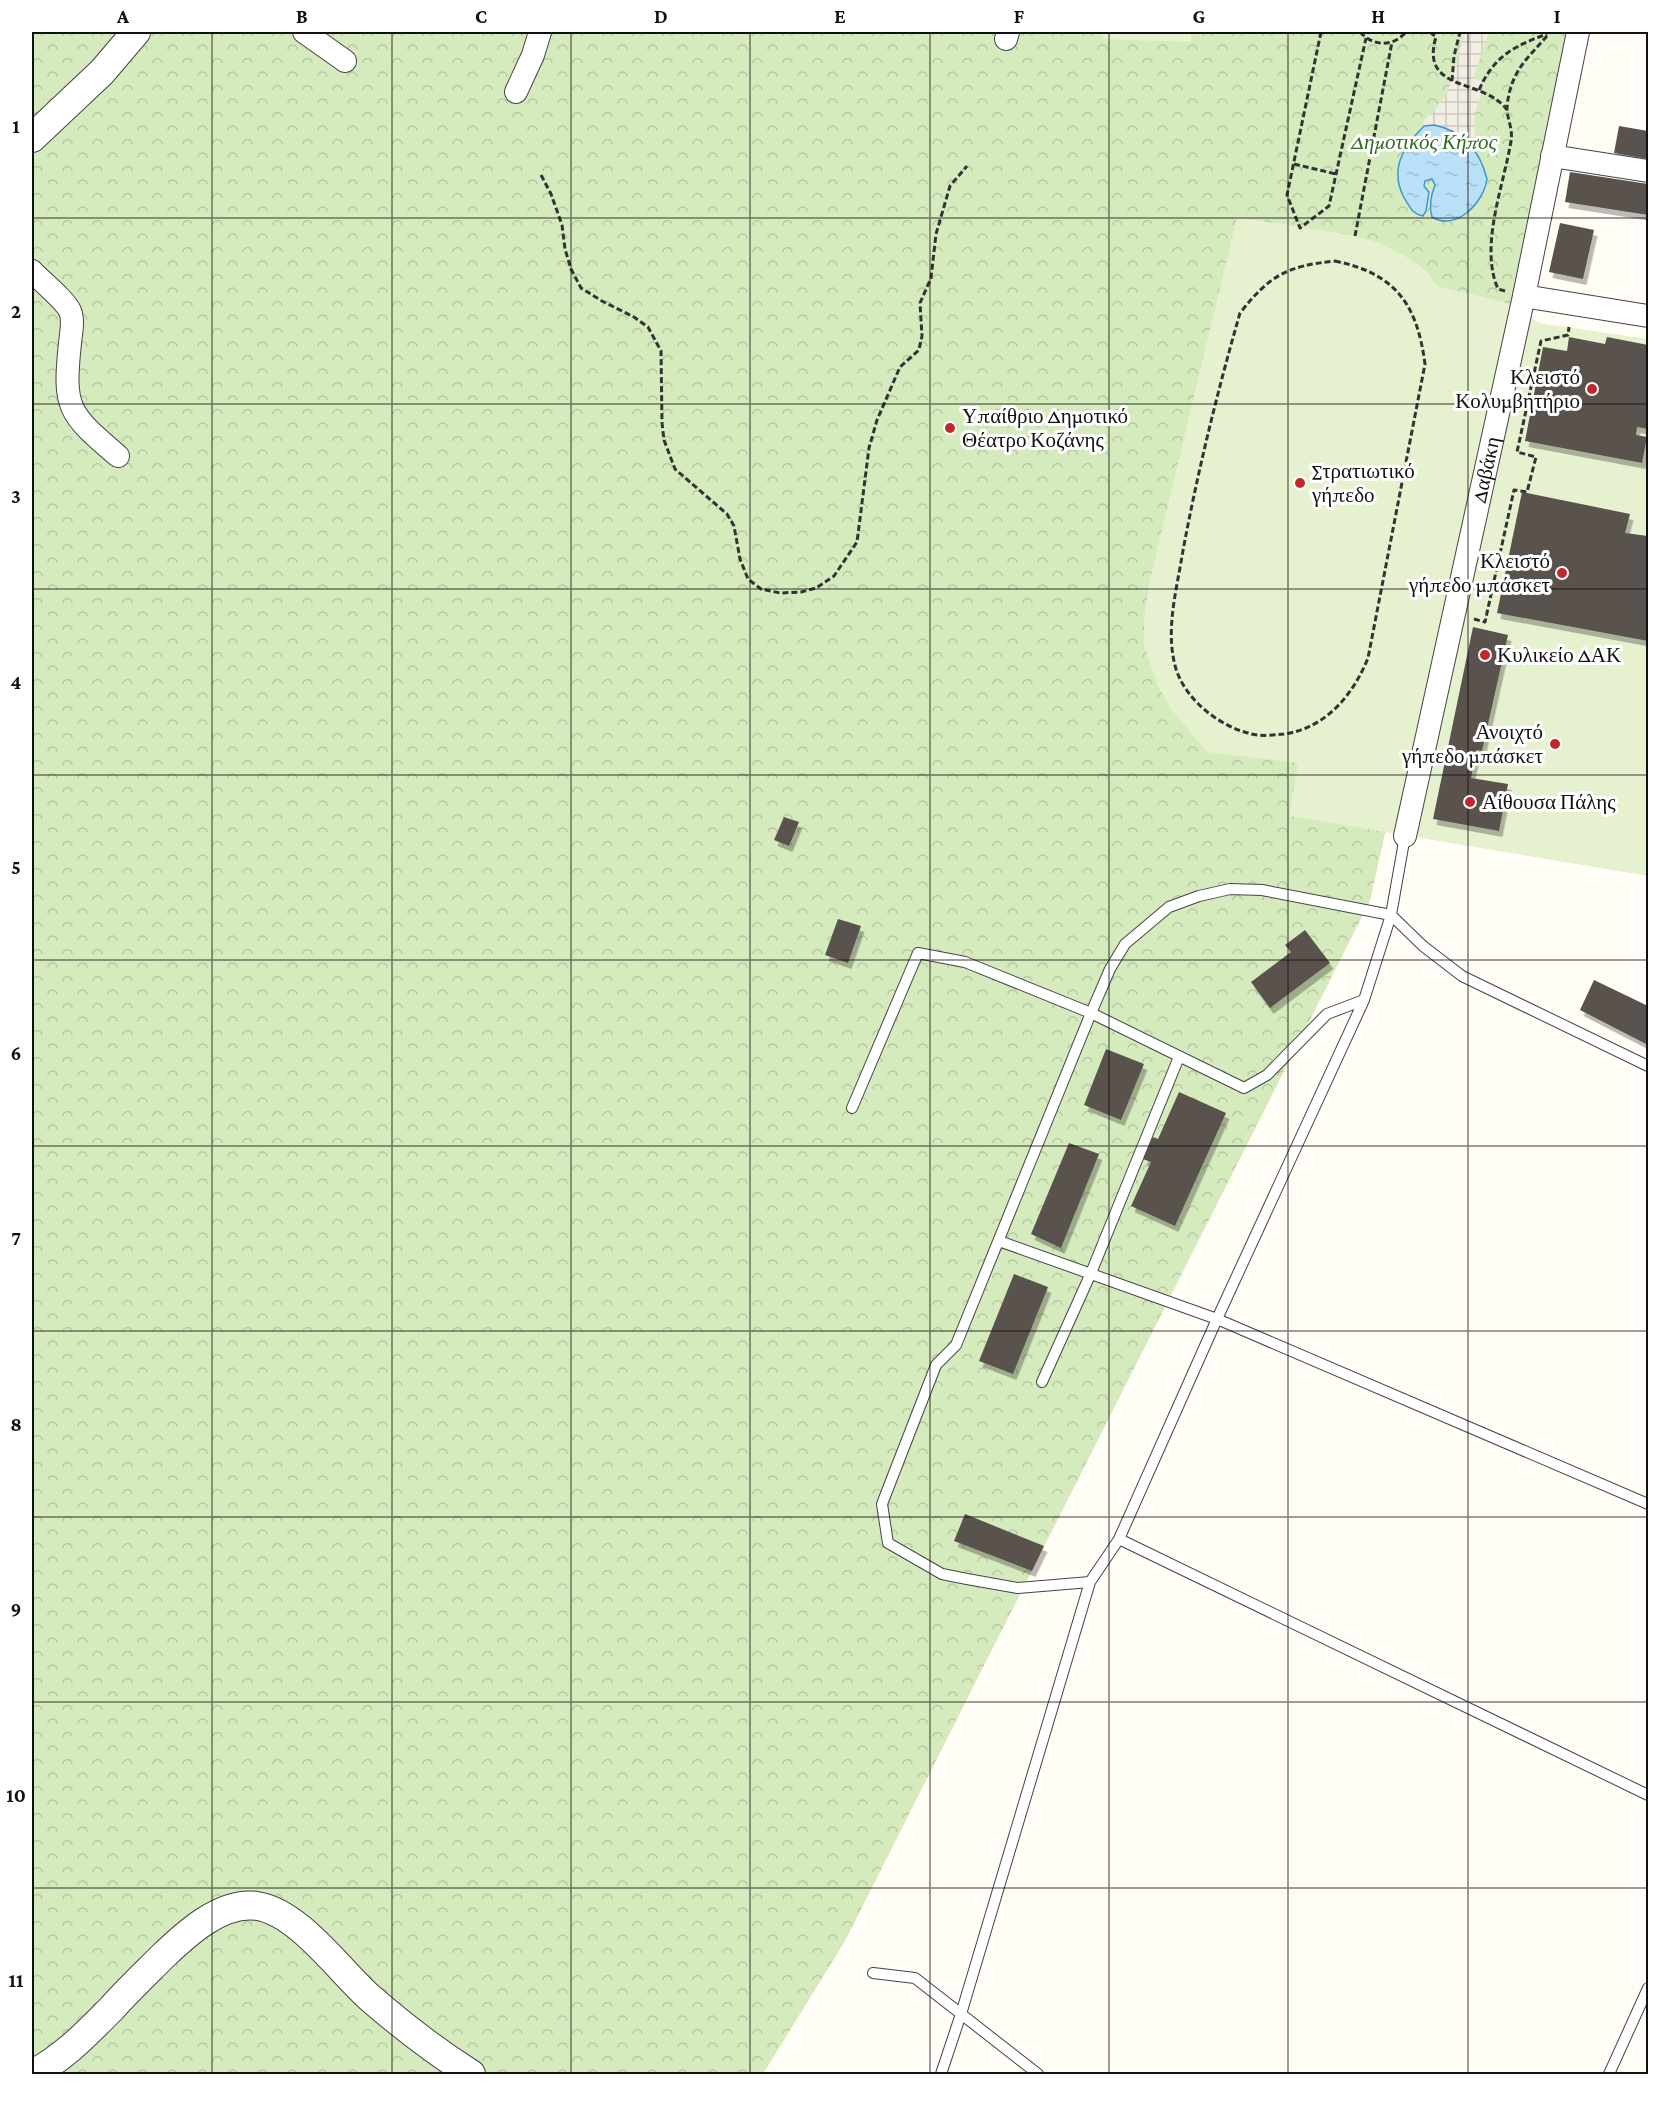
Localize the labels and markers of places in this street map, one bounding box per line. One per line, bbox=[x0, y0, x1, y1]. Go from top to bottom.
place label: Κλειστό Κολυμβητήριο bbox=[1455, 365, 1580, 413]
marker: Κλειστό Κολυμβητήριο bbox=[1585, 382, 1599, 396]
place label: Υπαίθριο Δημοτικό Θέατρο Κοζάνης bbox=[962, 404, 1128, 452]
marker: Υπαίθριο Δημοτικό Θέατρο Κοζάνης bbox=[943, 421, 957, 435]
place label: Στρατιωτικό γήπεδο bbox=[1311, 459, 1415, 507]
marker: Στρατιωτικό γήπεδο bbox=[1293, 476, 1307, 490]
place label: Κλειστό γήπεδο μπάσκετ bbox=[1408, 549, 1550, 597]
marker: Κλειστό γήπεδο μπάσκετ bbox=[1555, 566, 1569, 580]
place label: Κυλικείο ΔΑΚ bbox=[1497, 643, 1621, 667]
marker: Κυλικείο ΔΑΚ bbox=[1478, 648, 1492, 662]
place label: Ανοιχτό γήπεδο μπάσκετ bbox=[1401, 720, 1543, 768]
marker: Ανοιχτό γήπεδο μπάσκετ bbox=[1548, 737, 1562, 751]
place label: Αίθουσα Πάλης bbox=[1482, 790, 1616, 814]
marker: Αίθουσα Πάλης bbox=[1463, 795, 1477, 809]

